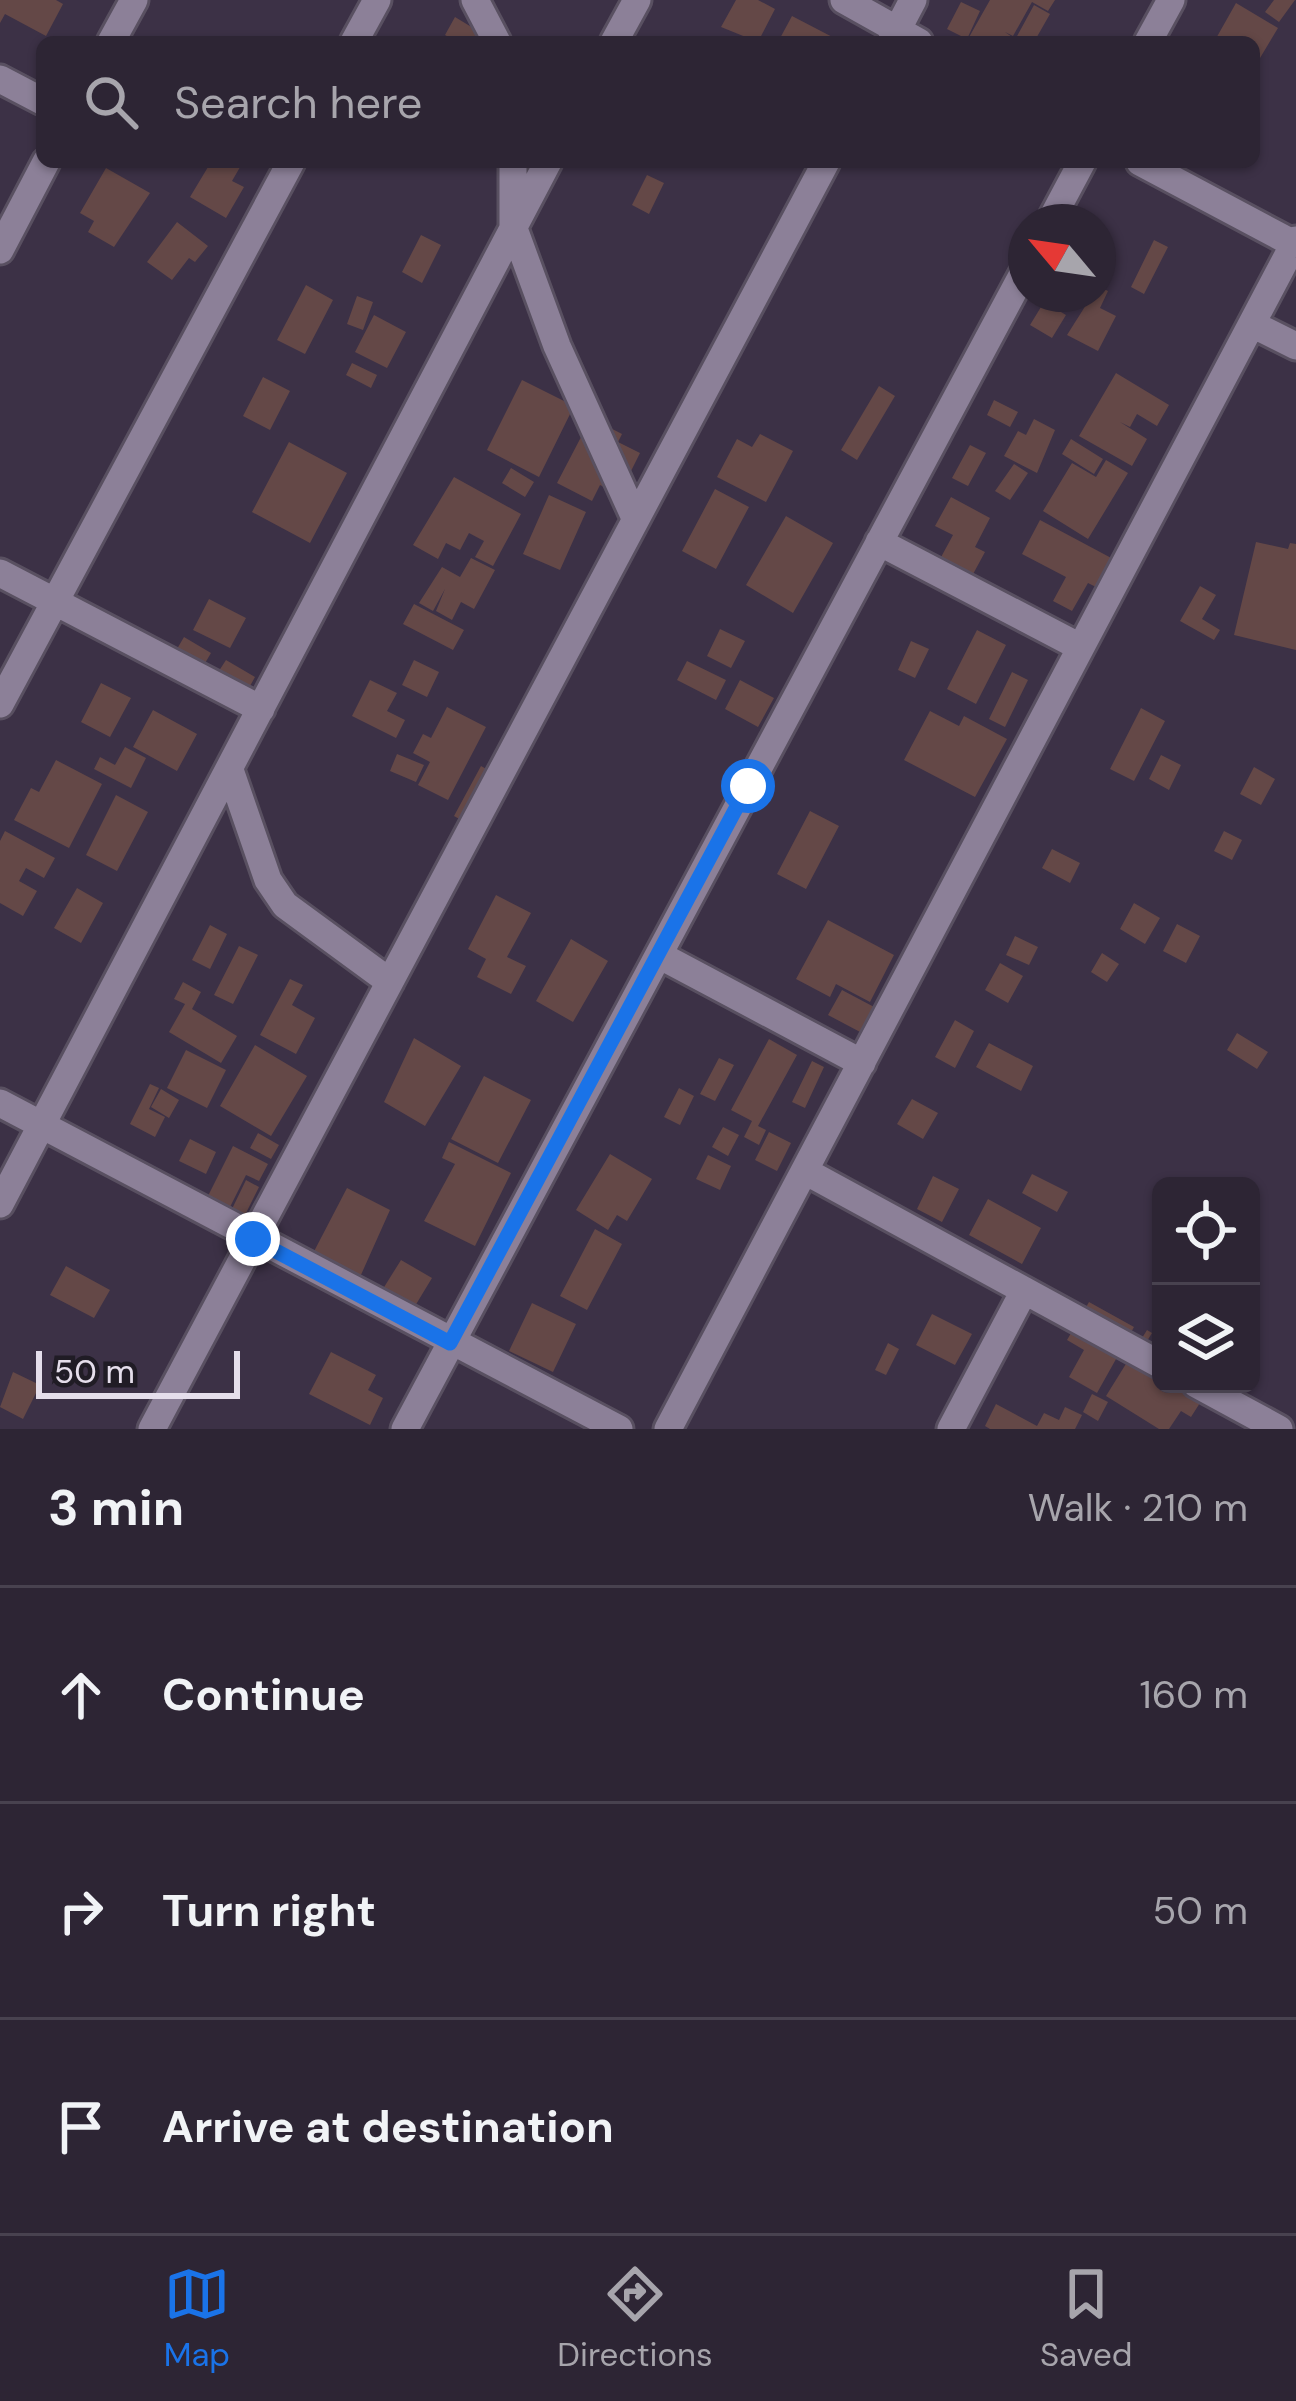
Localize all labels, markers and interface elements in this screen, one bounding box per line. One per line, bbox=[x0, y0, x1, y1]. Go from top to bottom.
search box bbox=[36, 36, 1260, 168]
icon: search bbox=[78, 69, 144, 135]
text: Search here bbox=[174, 73, 422, 132]
north arrow bbox=[1008, 204, 1116, 312]
route start bbox=[721, 759, 775, 813]
map controls bbox=[1152, 1177, 1260, 1393]
button: locate bbox=[1152, 1177, 1260, 1285]
route end bbox=[226, 1212, 280, 1266]
button: layers bbox=[1152, 1285, 1260, 1393]
scale bar bbox=[36, 1345, 240, 1398]
text: 50 m bbox=[54, 1350, 135, 1393]
text: 3 min bbox=[48, 1474, 184, 1541]
text: Walk · 210 m bbox=[1028, 1482, 1248, 1533]
icon: ahead bbox=[48, 1662, 114, 1728]
text: Continue bbox=[162, 1665, 365, 1724]
text: 160 m bbox=[1140, 1669, 1248, 1720]
icon: right bbox=[48, 1878, 114, 1944]
text: Turn right bbox=[162, 1881, 376, 1940]
text: 50 m bbox=[1152, 1885, 1248, 1936]
icon: arrive bbox=[48, 2094, 114, 2160]
text: Arrive at destination bbox=[162, 2097, 614, 2156]
tab: Map bbox=[164, 2261, 230, 2376]
tab: Directions bbox=[557, 2261, 713, 2376]
tab: Saved bbox=[1040, 2261, 1132, 2376]

